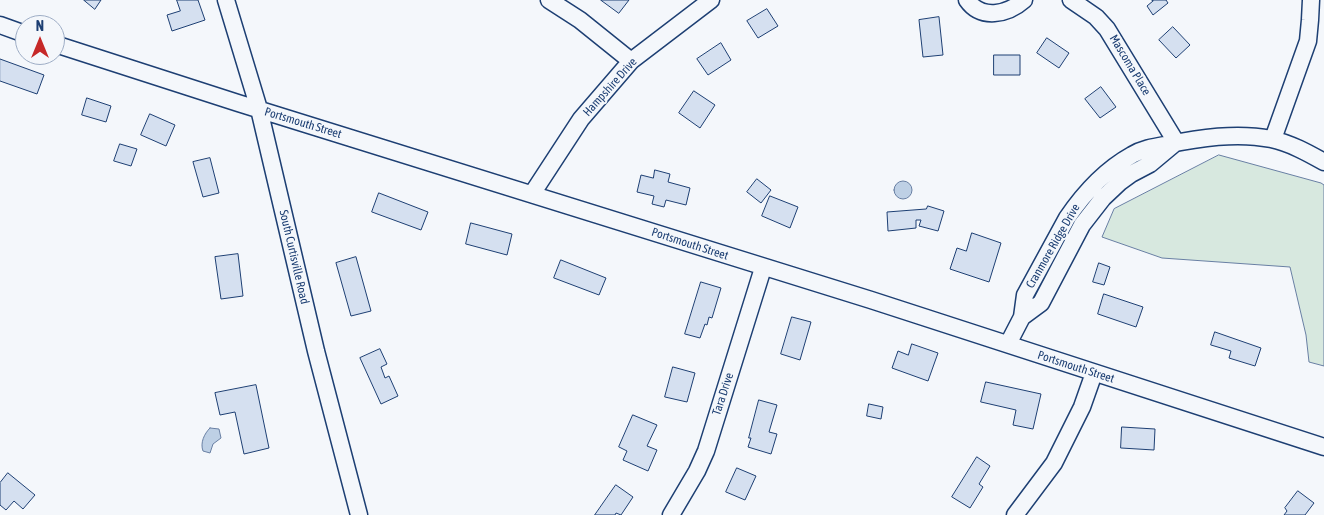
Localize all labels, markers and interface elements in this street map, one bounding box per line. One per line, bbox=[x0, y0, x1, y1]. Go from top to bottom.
north arrow bbox=[15, 15, 65, 65]
text: N bbox=[36, 18, 44, 34]
street label: Mascoma Place bbox=[1106, 32, 1154, 98]
street label: Hampshire Drive bbox=[580, 55, 640, 119]
street label: Portsmouth Street bbox=[263, 104, 343, 142]
street label: Cranmore Ridge Drive bbox=[1023, 201, 1083, 291]
street label: South Curtisville Road bbox=[276, 208, 312, 306]
street label: Portsmouth Street bbox=[650, 225, 730, 263]
street label: Portsmouth Street bbox=[1036, 348, 1116, 386]
street label: Tara Drive bbox=[709, 371, 737, 417]

